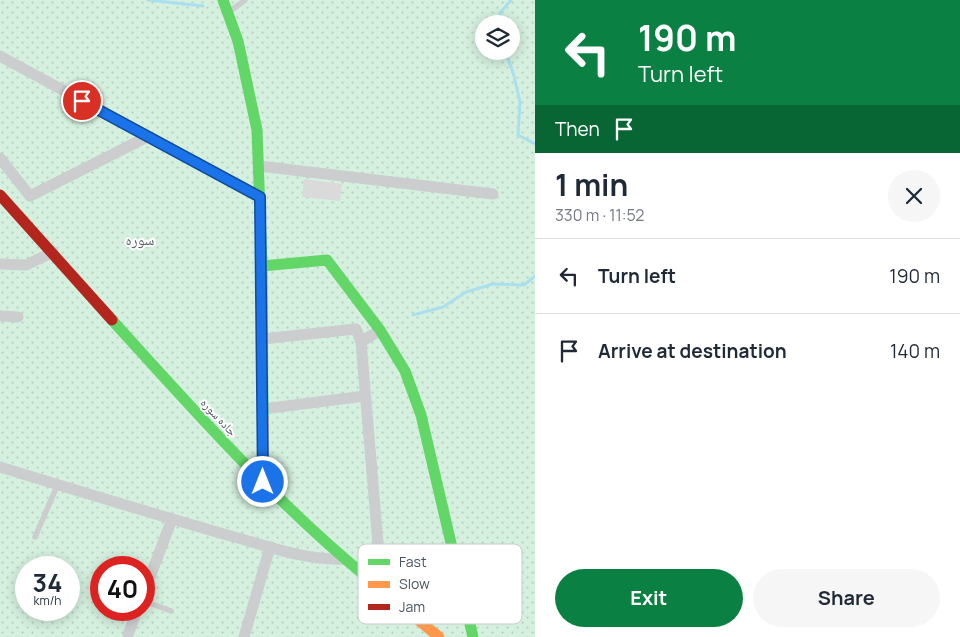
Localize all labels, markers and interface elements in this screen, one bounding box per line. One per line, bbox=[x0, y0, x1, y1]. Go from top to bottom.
text: 190 m bbox=[638, 14, 737, 62]
map controls bbox=[475, 15, 520, 60]
button: layers bbox=[475, 15, 520, 60]
icon: left bbox=[555, 20, 620, 85]
text: Turn left bbox=[638, 59, 723, 89]
pin bbox=[61, 80, 103, 122]
icon: arrive bbox=[68, 87, 96, 115]
icon: arrive bbox=[610, 115, 638, 143]
text: Then bbox=[555, 116, 600, 142]
text: 1 min bbox=[555, 164, 628, 205]
button: close bbox=[888, 170, 940, 222]
text: 330 m · 11:52 bbox=[555, 204, 644, 226]
district label: سوره bbox=[126, 229, 155, 250]
icon: left bbox=[555, 262, 583, 290]
text: Turn left bbox=[598, 263, 676, 289]
text: 190 m bbox=[889, 263, 940, 289]
icon: arrive bbox=[555, 337, 583, 365]
text: Arrive at destination bbox=[598, 338, 787, 364]
text: 140 m bbox=[890, 338, 940, 364]
street label: جاده سوره bbox=[197, 394, 241, 440]
position arrow bbox=[236, 455, 288, 507]
legend bbox=[358, 544, 522, 624]
text: Fast bbox=[399, 552, 427, 571]
speed limit sign: 40 bbox=[90, 556, 155, 621]
text: 34 bbox=[33, 565, 62, 600]
button: Exit bbox=[555, 569, 743, 627]
button: Share bbox=[753, 569, 940, 627]
text: Slow bbox=[399, 574, 430, 593]
text: km/h bbox=[34, 592, 61, 609]
text: Jam bbox=[399, 597, 425, 616]

